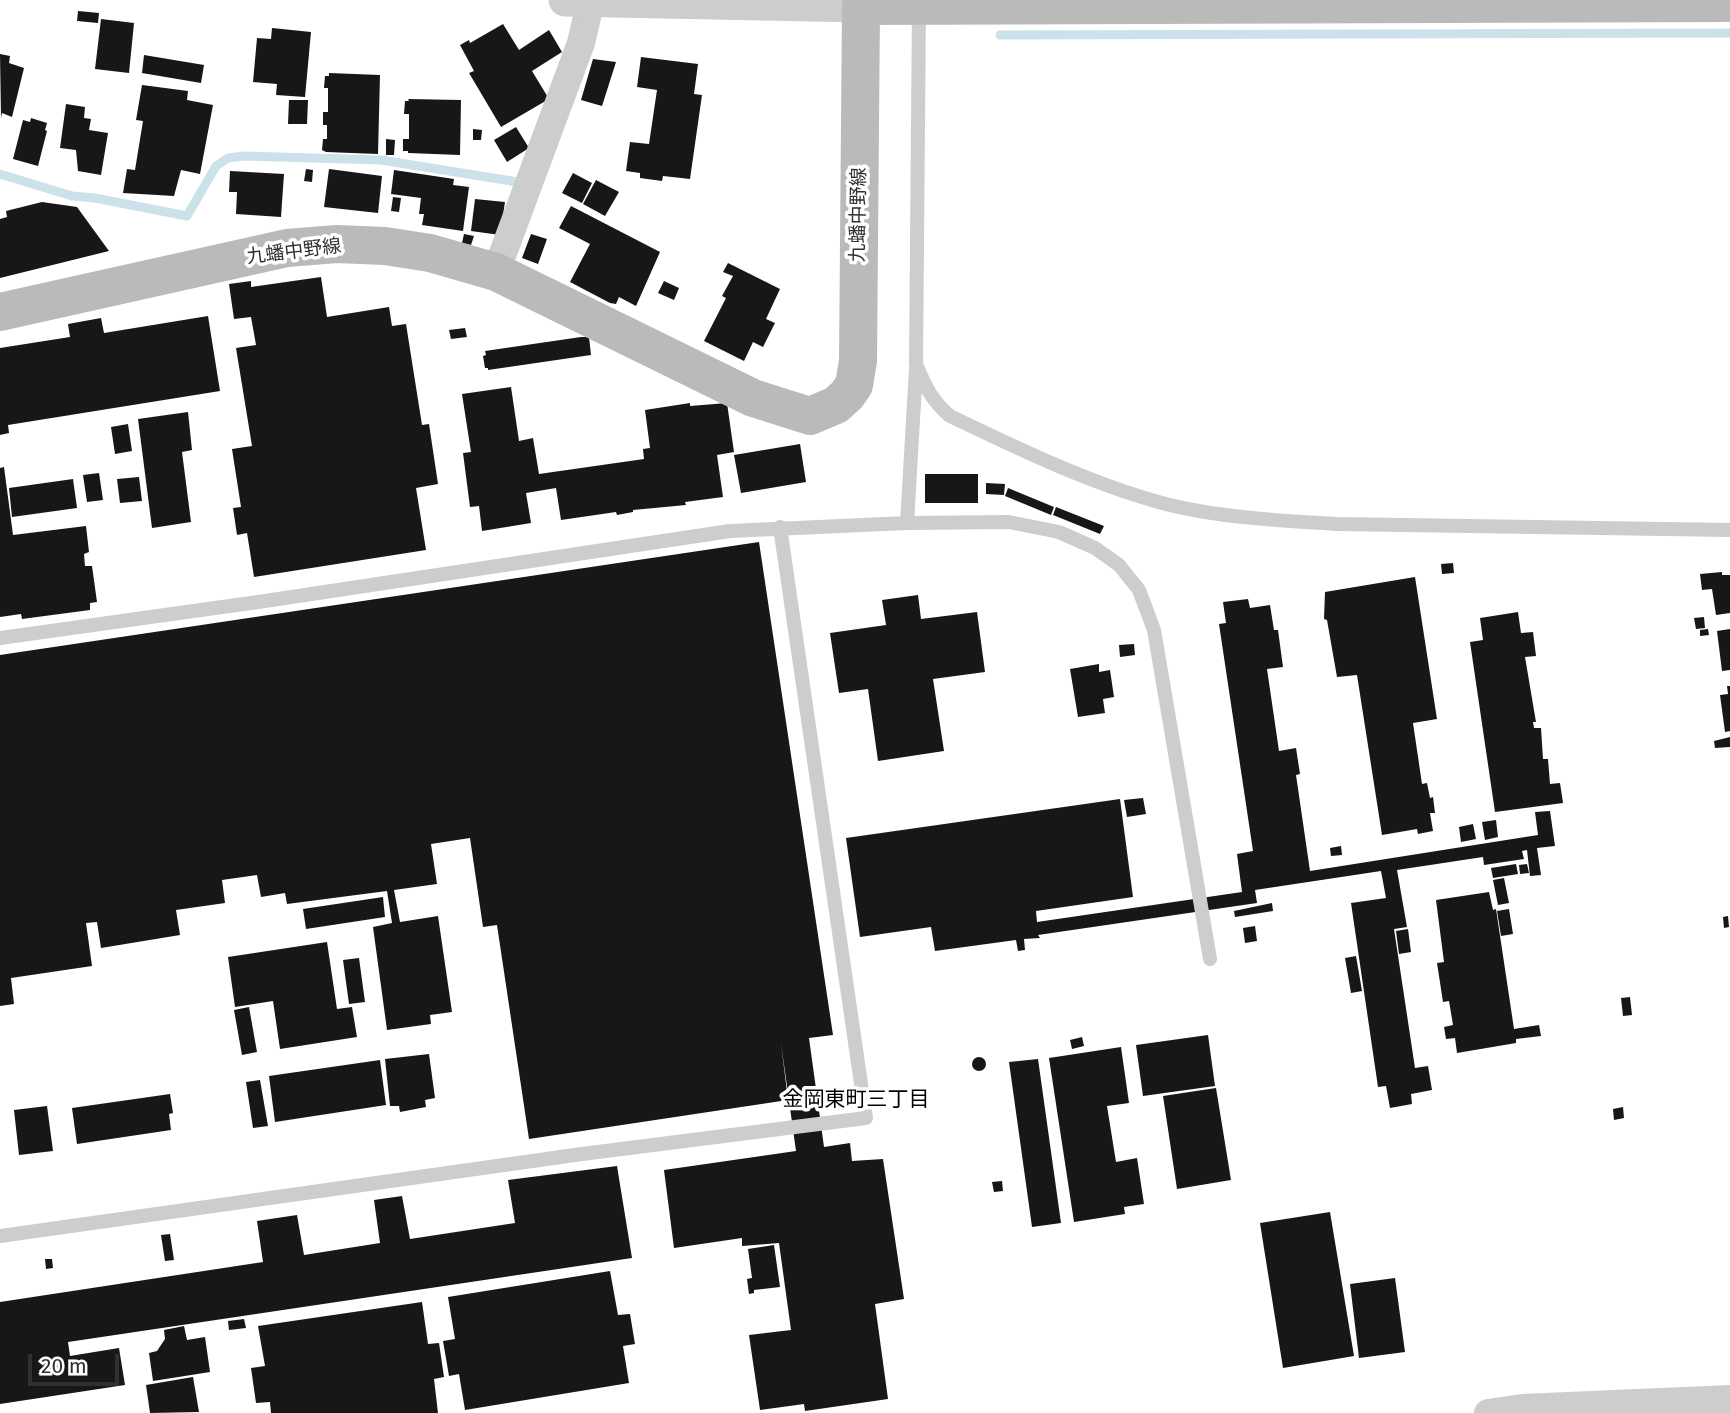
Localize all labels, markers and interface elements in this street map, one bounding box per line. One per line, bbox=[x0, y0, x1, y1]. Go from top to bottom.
street label: 九蟠中野線 bbox=[847, 167, 871, 263]
street label: 九蟠中野線 bbox=[245, 235, 343, 269]
district label: 金岡東町三丁目 bbox=[783, 1087, 929, 1113]
scale bar bbox=[32, 1340, 122, 1384]
text: 20 m bbox=[41, 1353, 87, 1379]

